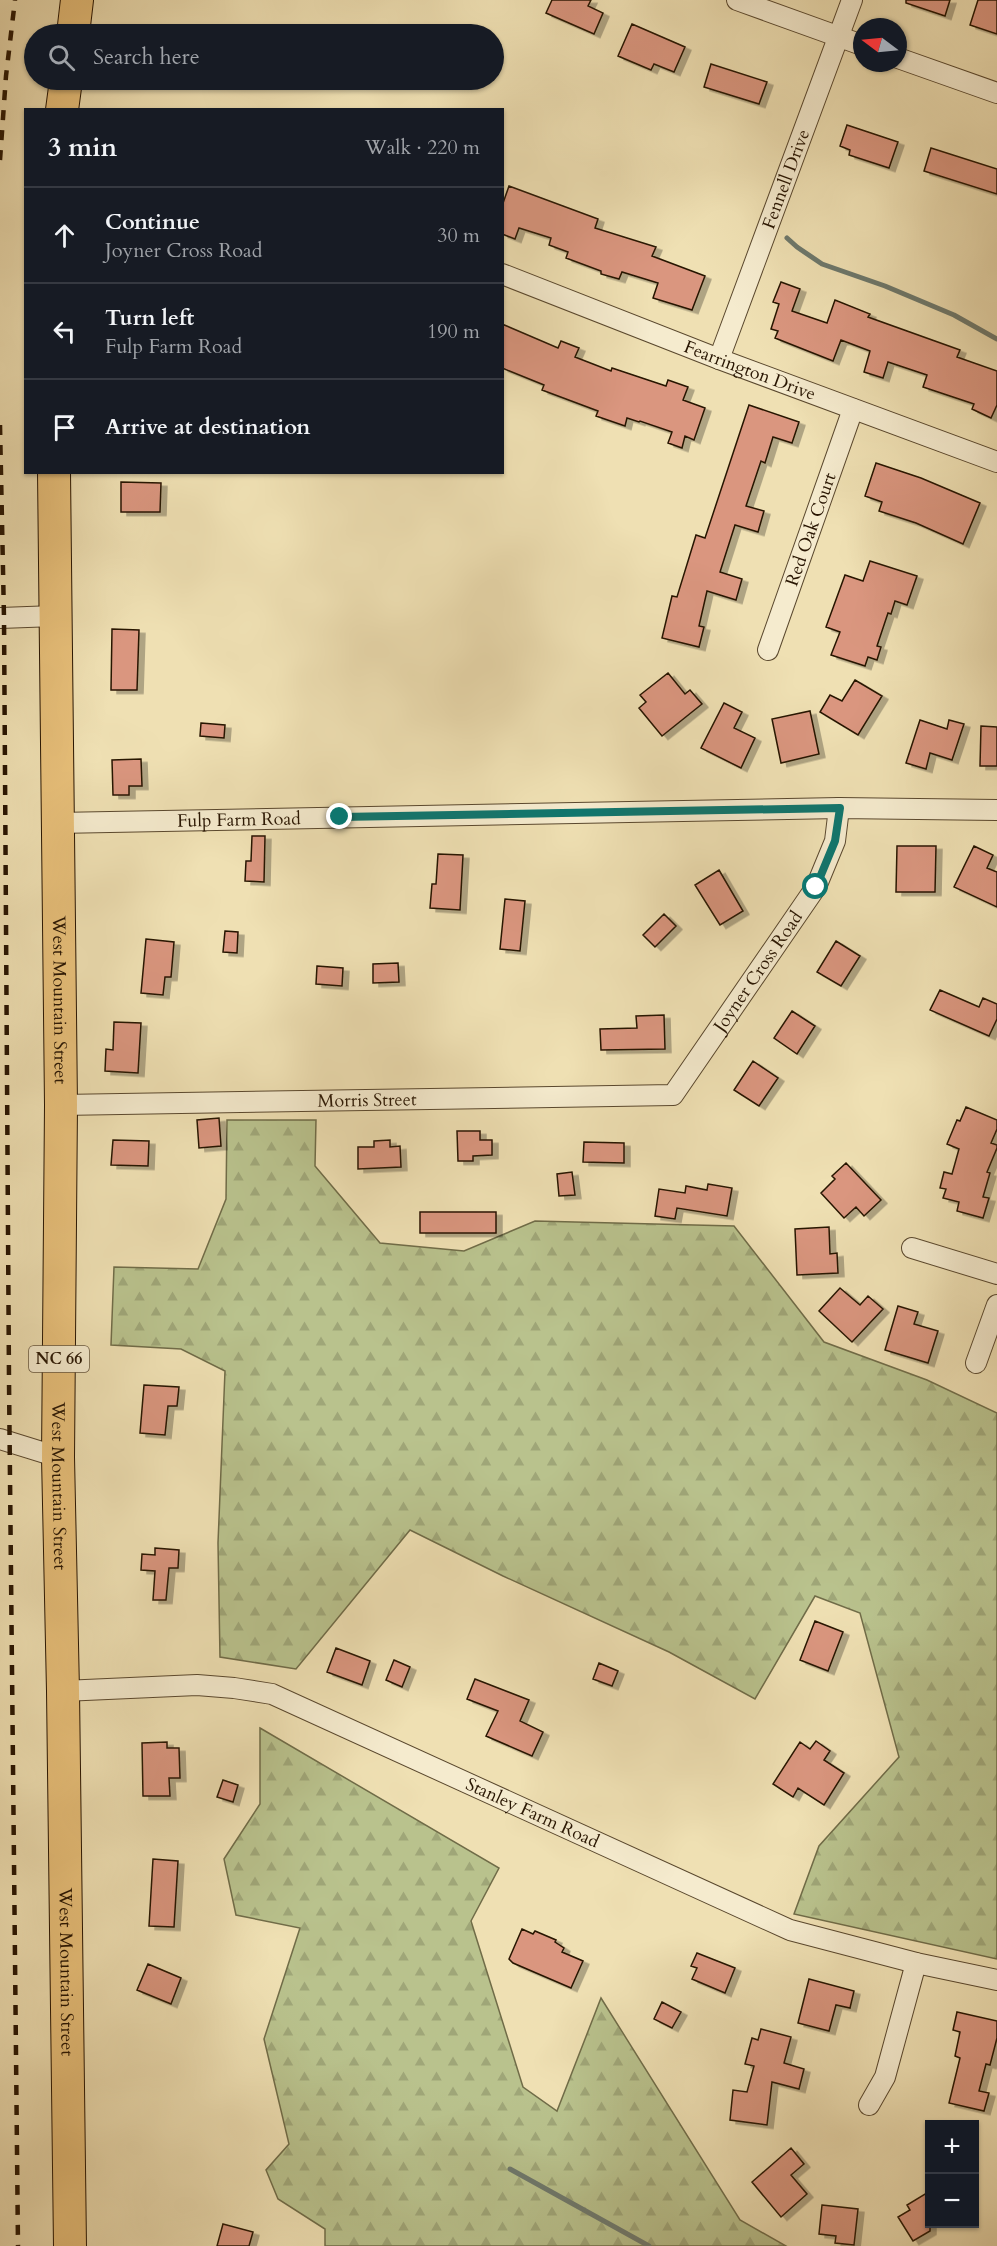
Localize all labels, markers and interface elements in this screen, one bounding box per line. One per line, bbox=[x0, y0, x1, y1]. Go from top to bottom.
north arrow bbox=[853, 18, 907, 72]
search box bbox=[24, 24, 504, 90]
icon: search bbox=[45, 41, 78, 74]
text: Search here bbox=[93, 42, 200, 72]
street label: Fennell Drive bbox=[756, 126, 816, 232]
text: 3 min bbox=[48, 130, 117, 165]
text: Walk · 220 m bbox=[365, 134, 480, 161]
text: Continue bbox=[105, 207, 200, 237]
icon: ahead bbox=[48, 219, 81, 252]
text: 30 m bbox=[437, 222, 480, 249]
text: Joyner Cross Road bbox=[105, 237, 262, 264]
text: Turn left bbox=[105, 303, 194, 333]
icon: left bbox=[48, 315, 81, 348]
text: 190 m bbox=[427, 318, 480, 345]
text: Fulp Farm Road bbox=[105, 333, 242, 360]
street label: Fearrington Drive bbox=[680, 334, 819, 406]
icon: arrive bbox=[48, 411, 81, 444]
text: Arrive at destination bbox=[105, 412, 310, 442]
street label: Red Oak Court bbox=[779, 469, 842, 589]
route end bbox=[326, 803, 352, 829]
street label: Fulp Farm Road bbox=[177, 806, 301, 833]
route start bbox=[802, 873, 828, 899]
street label: Joyner Cross Road bbox=[706, 906, 809, 1039]
street label: West Mountain Street bbox=[46, 915, 73, 1085]
street label: Morris Street bbox=[317, 1087, 417, 1113]
road number: NC 66 bbox=[29, 1346, 89, 1372]
street label: West Mountain Street bbox=[45, 1401, 73, 1571]
street label: Stanley Farm Road bbox=[462, 1771, 604, 1854]
street label: West Mountain Street bbox=[53, 1887, 80, 2057]
map controls bbox=[925, 2120, 979, 2228]
button: + bbox=[925, 2120, 979, 2174]
button: − bbox=[925, 2174, 979, 2228]

